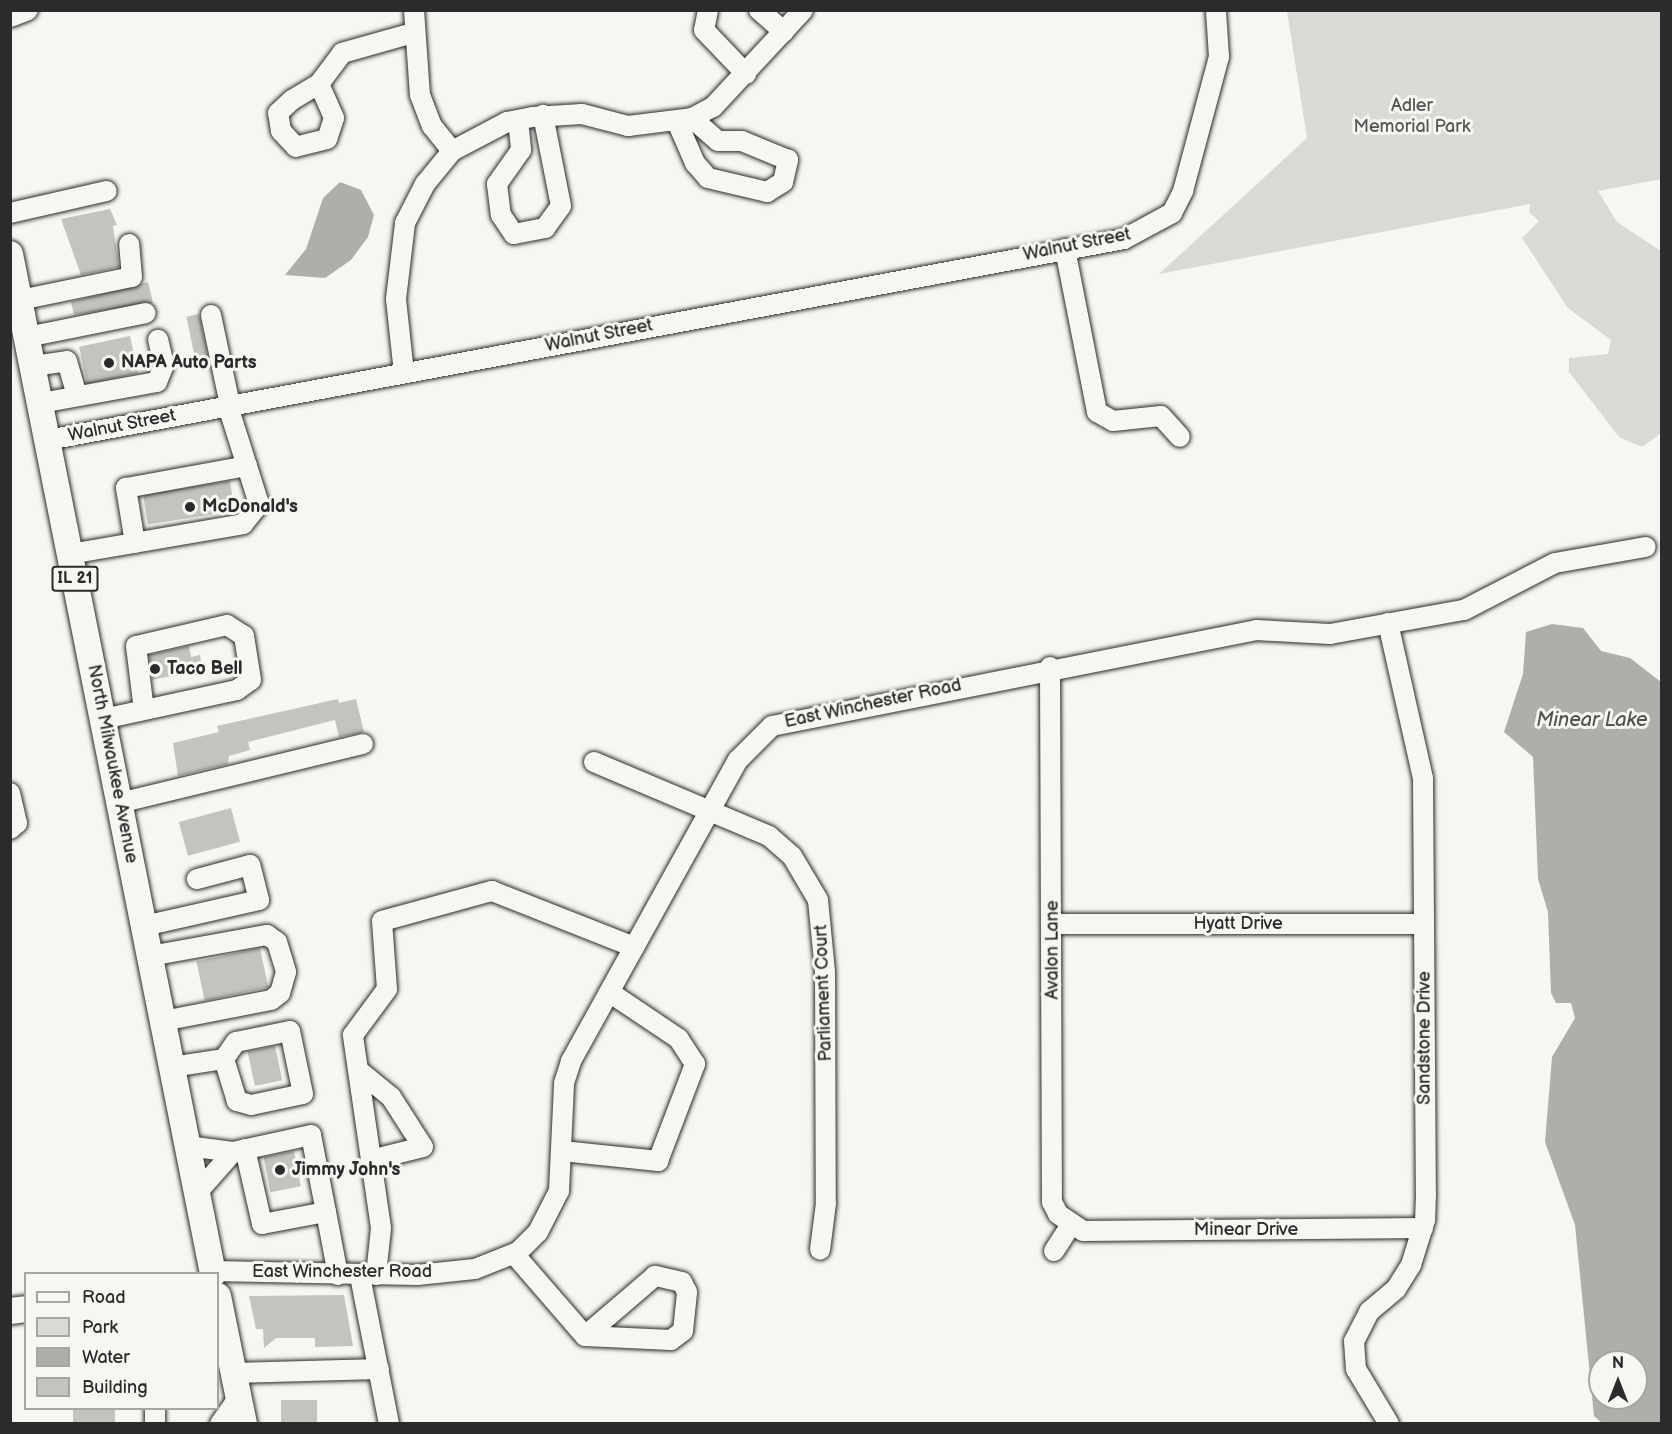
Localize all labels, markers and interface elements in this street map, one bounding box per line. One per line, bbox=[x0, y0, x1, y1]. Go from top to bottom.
park label: Adler Memorial Park bbox=[1353, 96, 1471, 138]
street label: Walnut Street bbox=[1021, 224, 1133, 266]
street label: Walnut Street bbox=[543, 315, 655, 357]
place label: NAPA Auto Parts bbox=[121, 352, 257, 374]
marker: NAPA Auto Parts bbox=[102, 356, 116, 370]
street label: Walnut Street bbox=[66, 405, 178, 447]
place label: McDonald's bbox=[202, 496, 298, 518]
marker: McDonald's bbox=[183, 500, 197, 514]
road number: IL 21 bbox=[51, 566, 99, 592]
place label: Taco Bell bbox=[167, 658, 243, 680]
marker: Taco Bell bbox=[148, 662, 162, 676]
street label: North Milwaukee Avenue bbox=[82, 663, 142, 865]
street label: East Winchester Road bbox=[782, 675, 964, 733]
water label: Minear Lake bbox=[1536, 708, 1648, 732]
street label: Avalon Lane bbox=[1042, 900, 1064, 1000]
street label: Hyatt Drive bbox=[1193, 913, 1283, 935]
street label: Parliament Court bbox=[811, 924, 837, 1062]
street label: Sandstone Drive bbox=[1414, 971, 1436, 1105]
place label: Jimmy John's bbox=[292, 1159, 401, 1181]
marker: Jimmy John's bbox=[273, 1163, 287, 1177]
street label: Minear Drive bbox=[1194, 1219, 1298, 1241]
street label: East Winchester Road bbox=[252, 1261, 432, 1283]
legend bbox=[24, 1272, 219, 1410]
text: Road bbox=[82, 1287, 126, 1308]
text: Park bbox=[82, 1317, 118, 1338]
text: Water bbox=[82, 1347, 130, 1368]
north arrow bbox=[1588, 1350, 1648, 1410]
text: N bbox=[1612, 1354, 1624, 1373]
text: Building bbox=[82, 1377, 148, 1398]

